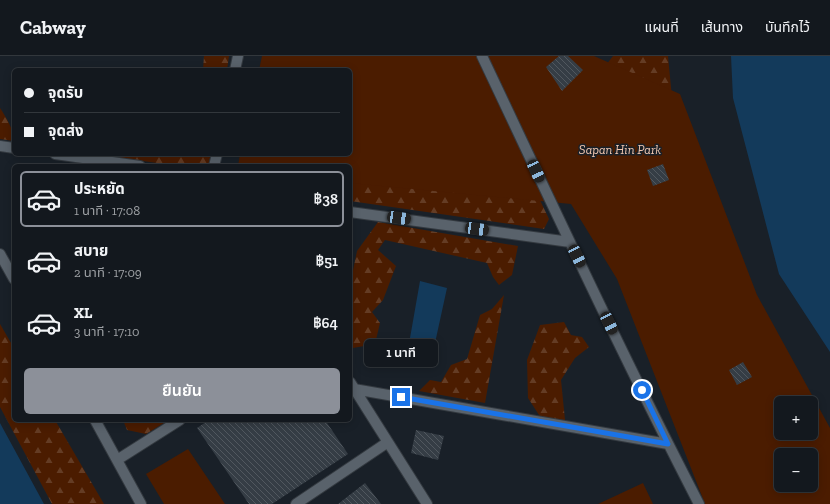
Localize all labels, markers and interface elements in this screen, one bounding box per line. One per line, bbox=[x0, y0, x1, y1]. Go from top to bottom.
text: Cabway bbox=[20, 16, 86, 39]
text: แผนที่ bbox=[645, 19, 679, 36]
text: เส้นทาง bbox=[701, 19, 743, 36]
text: บันทึกไว้ bbox=[765, 19, 810, 36]
text: จุดรับ bbox=[48, 84, 83, 102]
text: จุดส่ง bbox=[48, 122, 84, 140]
park label: Sapan Hin Park bbox=[579, 142, 661, 157]
car bbox=[525, 158, 547, 184]
text: ประหยัด bbox=[74, 180, 125, 198]
icon: car bbox=[26, 181, 62, 217]
text: ฿38 bbox=[313, 190, 338, 208]
text: 1 นาที · 17:08 bbox=[74, 203, 140, 218]
car bbox=[386, 210, 412, 226]
car bbox=[464, 221, 490, 237]
text: สบาย bbox=[74, 242, 108, 260]
icon: car bbox=[26, 243, 62, 279]
car bbox=[566, 243, 588, 269]
text: ฿51 bbox=[316, 252, 338, 270]
text: 2 นาที · 17:09 bbox=[74, 265, 142, 280]
text: XL bbox=[74, 304, 92, 322]
icon: car bbox=[26, 305, 62, 341]
car bbox=[598, 310, 620, 336]
text: ฿64 bbox=[313, 314, 338, 332]
text: 3 นาที · 17:10 bbox=[74, 324, 140, 339]
callout: 1 นาที bbox=[364, 339, 438, 367]
text: 1 นาที bbox=[386, 345, 416, 360]
button: ยืนยัน bbox=[24, 368, 340, 414]
route start bbox=[633, 381, 651, 399]
route end bbox=[392, 388, 410, 406]
map controls bbox=[774, 396, 818, 492]
button: + bbox=[774, 396, 818, 440]
button: − bbox=[774, 448, 818, 492]

